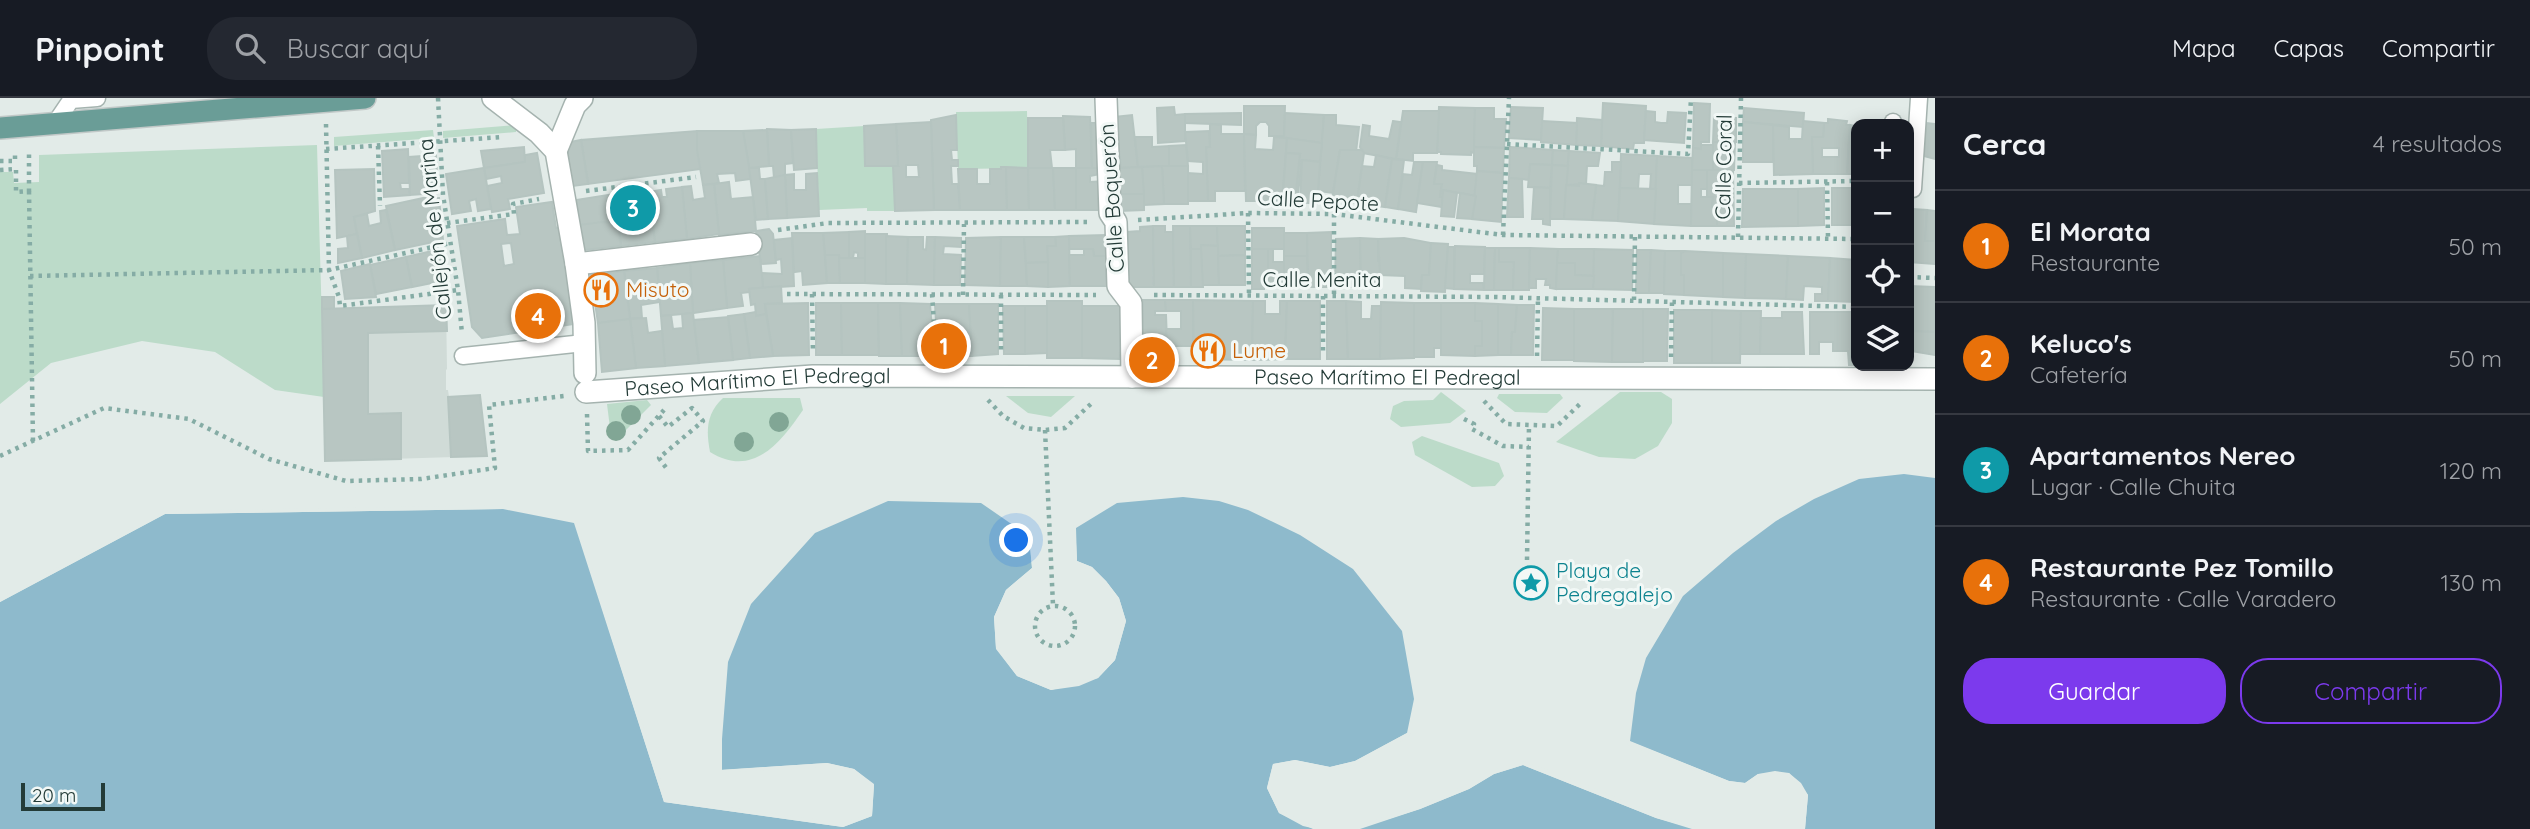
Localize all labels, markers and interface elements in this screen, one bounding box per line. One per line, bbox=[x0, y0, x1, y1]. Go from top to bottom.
search box bbox=[207, 17, 697, 80]
text: Pinpoint bbox=[35, 28, 165, 69]
icon: search bbox=[231, 29, 269, 67]
text: Buscar aquí bbox=[287, 32, 429, 65]
text: Mapa bbox=[2172, 33, 2236, 63]
text: Capas bbox=[2274, 33, 2344, 63]
text: Compartir bbox=[2382, 33, 2495, 63]
street label: Calle Coral bbox=[1709, 114, 1737, 220]
map controls bbox=[1851, 119, 1914, 371]
button: + bbox=[1851, 119, 1914, 182]
street label: Calle Boquerón bbox=[1093, 123, 1129, 273]
text: Cerca bbox=[1963, 125, 2046, 163]
text: 4 resultados bbox=[2373, 129, 2502, 158]
street label: Callejón de Marina bbox=[412, 137, 456, 321]
pin: 3 bbox=[610, 182, 656, 234]
button: − bbox=[1851, 182, 1914, 245]
street label: Calle Pepote bbox=[1256, 184, 1380, 216]
text: El Morata bbox=[2030, 215, 2151, 248]
text: 1 bbox=[1982, 232, 1990, 261]
text: 50 m bbox=[2449, 232, 2502, 261]
button: locate bbox=[1851, 245, 1914, 308]
text: Restaurante bbox=[2030, 248, 2160, 277]
street label: Calle Menita bbox=[1262, 266, 1382, 292]
restaurant icon: Misuto bbox=[582, 271, 620, 309]
place label: Misuto bbox=[626, 276, 689, 302]
pin: 4 bbox=[515, 290, 561, 342]
button: layers bbox=[1851, 308, 1914, 371]
pin: 1 bbox=[921, 320, 967, 372]
text: Keluco's bbox=[2030, 327, 2132, 360]
restaurant icon: Lume bbox=[1189, 332, 1227, 370]
pin: 2 bbox=[1129, 334, 1175, 386]
place label: Lume bbox=[1232, 337, 1286, 363]
text: 2 bbox=[1979, 344, 1993, 373]
text: 50 m bbox=[2449, 344, 2502, 373]
text: Cafetería bbox=[2030, 360, 2128, 389]
street label: Paseo Marítimo El Pedregal bbox=[624, 362, 891, 401]
street label: Paseo Marítimo El Pedregal bbox=[1254, 363, 1521, 390]
text: Apartamentos Nereo bbox=[2030, 439, 2296, 472]
text: 3 bbox=[1980, 456, 1992, 485]
text: 120 m bbox=[2440, 456, 2502, 485]
text: Lugar · Calle Chuita bbox=[2030, 472, 2236, 501]
your location bbox=[999, 523, 1033, 557]
text: Restaurante Pez Tomillo bbox=[2030, 551, 2334, 584]
place label: Playa de Pedregalejo bbox=[1556, 557, 1673, 607]
place icon: Playa de Pedregalejo bbox=[1512, 564, 1550, 602]
text: 4 bbox=[1979, 568, 1993, 597]
text: 130 m bbox=[2440, 568, 2502, 597]
text: Restaurante · Calle Varadero bbox=[2030, 584, 2336, 613]
button: Guardar bbox=[1963, 658, 2226, 724]
button: Compartir bbox=[2240, 658, 2502, 724]
scale bar bbox=[21, 780, 105, 812]
text: 20 m bbox=[32, 783, 76, 807]

